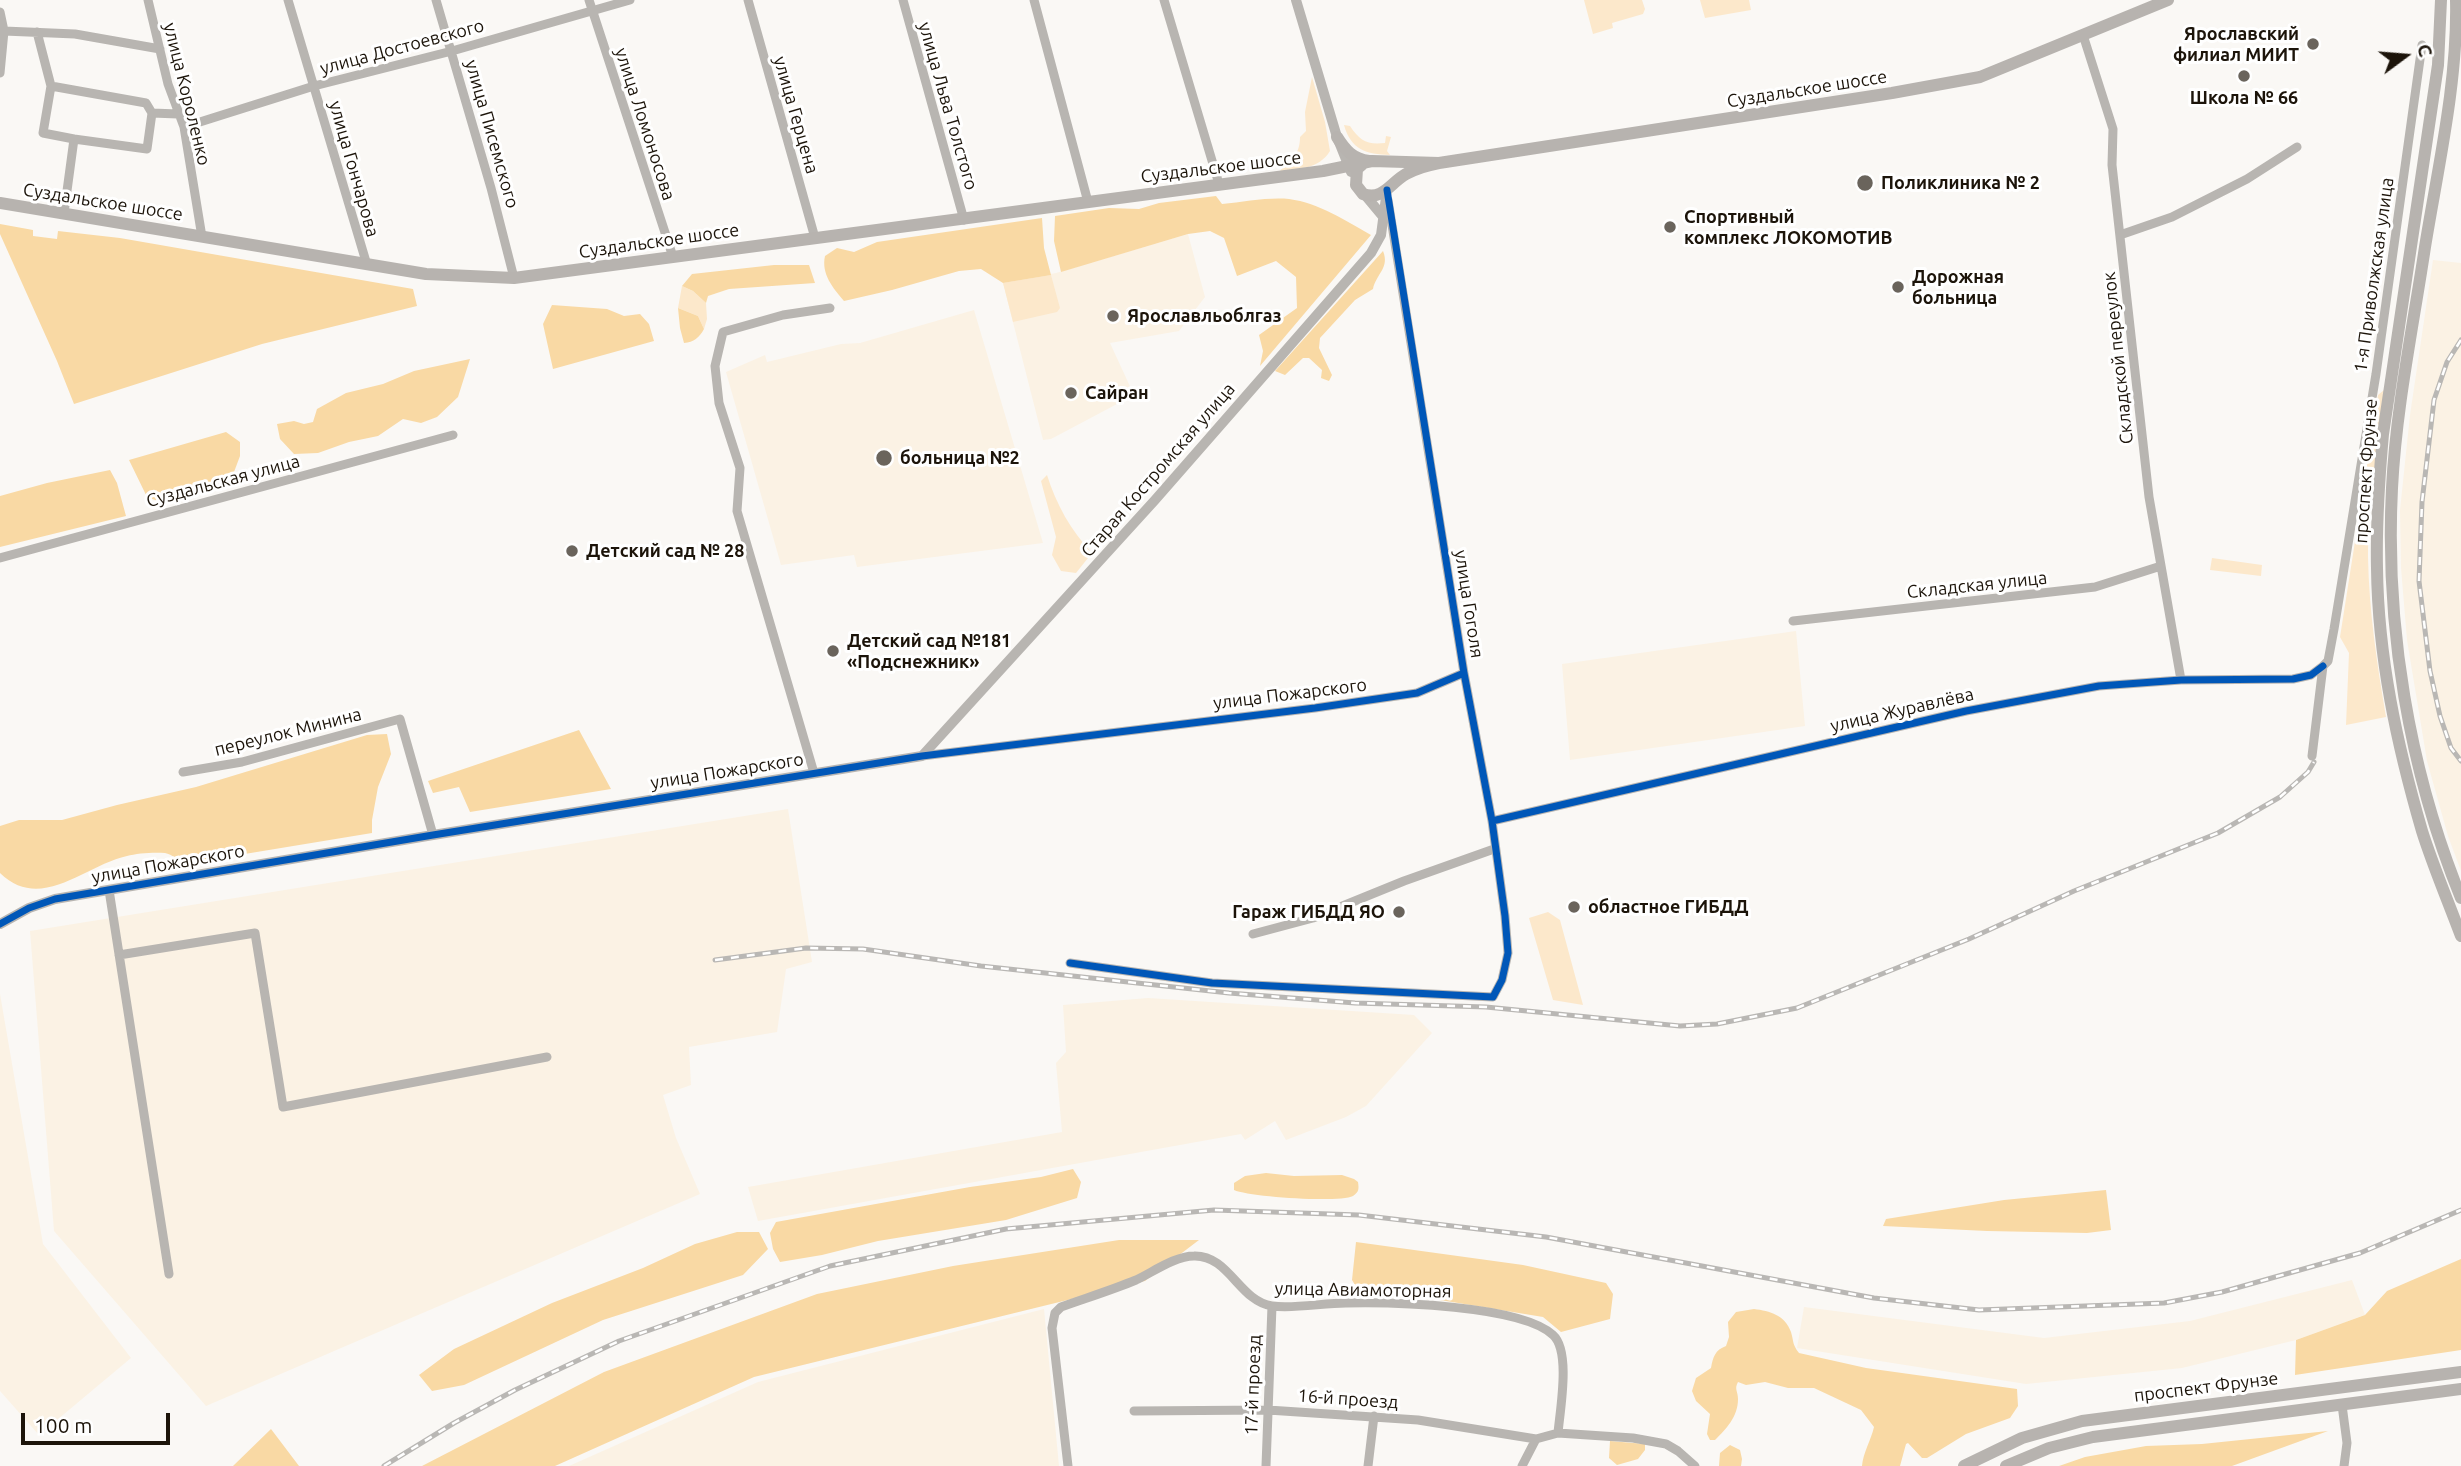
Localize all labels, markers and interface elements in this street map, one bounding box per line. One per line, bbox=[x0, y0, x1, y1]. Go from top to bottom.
street label: улица Достоевского bbox=[318, 15, 486, 79]
street label: улица Короленко bbox=[159, 20, 215, 168]
street label: улица Льва Толстого bbox=[914, 20, 982, 192]
north arrow bbox=[2370, 21, 2440, 91]
place label: Ярославский филиал МИИТ bbox=[2173, 23, 2299, 66]
marker: Ярославский филиал МИИТ bbox=[2305, 36, 2321, 52]
text: С bbox=[2413, 41, 2437, 59]
street label: улица Ломоносова bbox=[610, 45, 680, 203]
street label: улица Герцена bbox=[769, 54, 823, 176]
street label: улица Писемского bbox=[460, 57, 524, 211]
street label: Суздальское шоссе bbox=[1725, 66, 1889, 112]
marker: Школа № 66 bbox=[2236, 68, 2252, 84]
place label: Школа № 66 bbox=[2190, 87, 2298, 109]
street label: улица Гончарова bbox=[324, 98, 384, 240]
street label: Суздальское шоссе bbox=[1139, 146, 1303, 188]
place label: Поликлиника № 2 bbox=[1881, 172, 2040, 194]
marker: Поликлиника № 2 bbox=[1855, 173, 1875, 193]
street label: 1-я Приволжская улица bbox=[2350, 176, 2398, 374]
street label: Суздальское шоссе bbox=[21, 179, 185, 225]
place label: Спортивный комплекс ЛОКОМОТИВ bbox=[1684, 206, 1892, 248]
street label: Суздальское шоссе bbox=[577, 219, 741, 263]
marker: Спортивный комплекс ЛОКОМОТИВ bbox=[1662, 219, 1678, 235]
place label: Дорожная больница bbox=[1912, 266, 2004, 308]
street label: Складской переулок bbox=[2098, 271, 2138, 445]
marker: Дорожная больница bbox=[1890, 279, 1906, 295]
place label: Ярославльоблгаз bbox=[1127, 305, 1281, 327]
marker: Ярославльоблгаз bbox=[1105, 308, 1121, 324]
street label: Старая Костромская улица bbox=[1077, 379, 1239, 561]
place label: Сайран bbox=[1085, 382, 1149, 404]
marker: Сайран bbox=[1063, 385, 1079, 401]
street label: проспект Фрунзе bbox=[2350, 398, 2382, 544]
place label: больница №2 bbox=[900, 447, 1020, 469]
marker: больница №2 bbox=[874, 448, 894, 468]
street label: Суздальская улица bbox=[144, 450, 302, 512]
place label: Детский сад № 28 bbox=[586, 540, 744, 562]
marker: Детский сад № 28 bbox=[564, 543, 580, 559]
street label: улица Гоголя bbox=[1450, 548, 1488, 660]
street label: Складская улица bbox=[1906, 567, 2048, 603]
place label: Детский сад №181 «Подснежник» bbox=[847, 630, 1011, 672]
marker: Детский сад №181 «Подснежник» bbox=[825, 643, 841, 659]
street label: улица Пожарского bbox=[1212, 674, 1368, 714]
street label: улица Журавлёва bbox=[1828, 683, 1976, 737]
street label: переулок Минина bbox=[212, 703, 364, 761]
street label: улица Пожарского bbox=[649, 748, 805, 794]
street label: улица Пожарского bbox=[90, 840, 246, 888]
place label: областное ГИБДД bbox=[1588, 896, 1749, 918]
marker: областное ГИБДД bbox=[1566, 899, 1582, 915]
place label: Гараж ГИБДД ЯО bbox=[1232, 901, 1385, 923]
marker: Гараж ГИБДД ЯО bbox=[1391, 904, 1407, 920]
street label: улица Авиамоторная bbox=[1274, 1278, 1452, 1302]
street label: 17-й проезд bbox=[1240, 1334, 1266, 1436]
street label: проспект Фрунзе bbox=[2133, 1367, 2279, 1407]
street label: 16-й проезд bbox=[1297, 1385, 1399, 1413]
scale bar bbox=[24, 1400, 173, 1444]
text: 100 m bbox=[34, 1413, 92, 1437]

